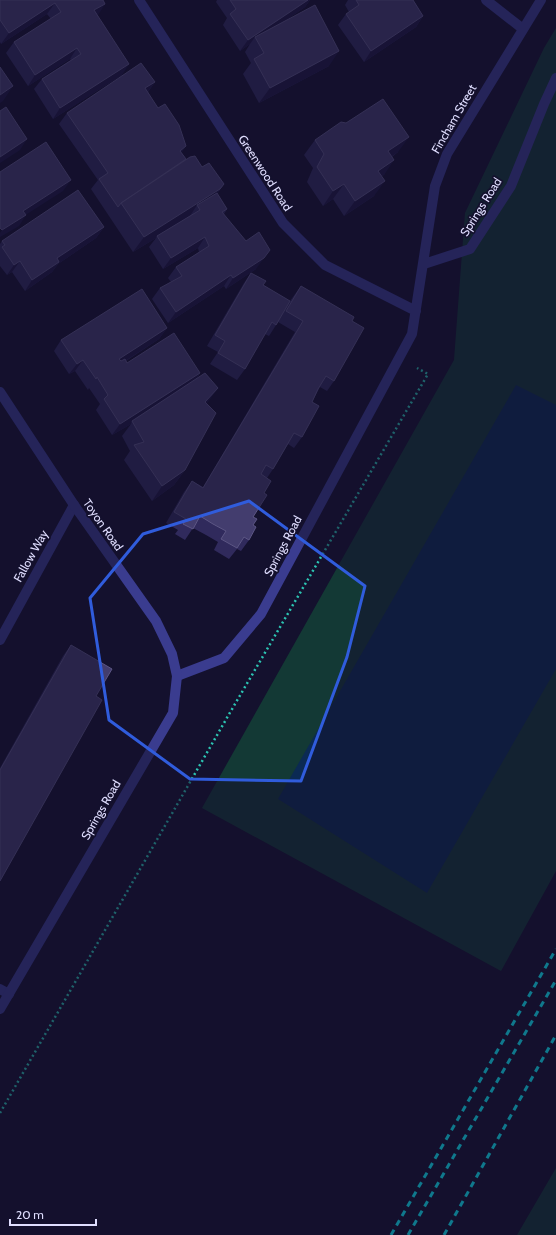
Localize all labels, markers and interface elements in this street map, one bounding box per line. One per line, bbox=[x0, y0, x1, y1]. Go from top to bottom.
street label: Fincham Street bbox=[428, 82, 479, 156]
street label: Greenwood Road bbox=[235, 132, 296, 214]
street label: Springs Road bbox=[457, 175, 505, 239]
street label: Toyon Road bbox=[80, 496, 127, 554]
street label: Springs Road bbox=[260, 513, 305, 579]
street label: Fallow Way bbox=[10, 527, 51, 584]
street label: Springs Road bbox=[77, 777, 124, 842]
scale bar bbox=[10, 1201, 96, 1227]
text: 20 m bbox=[16, 1207, 44, 1222]

